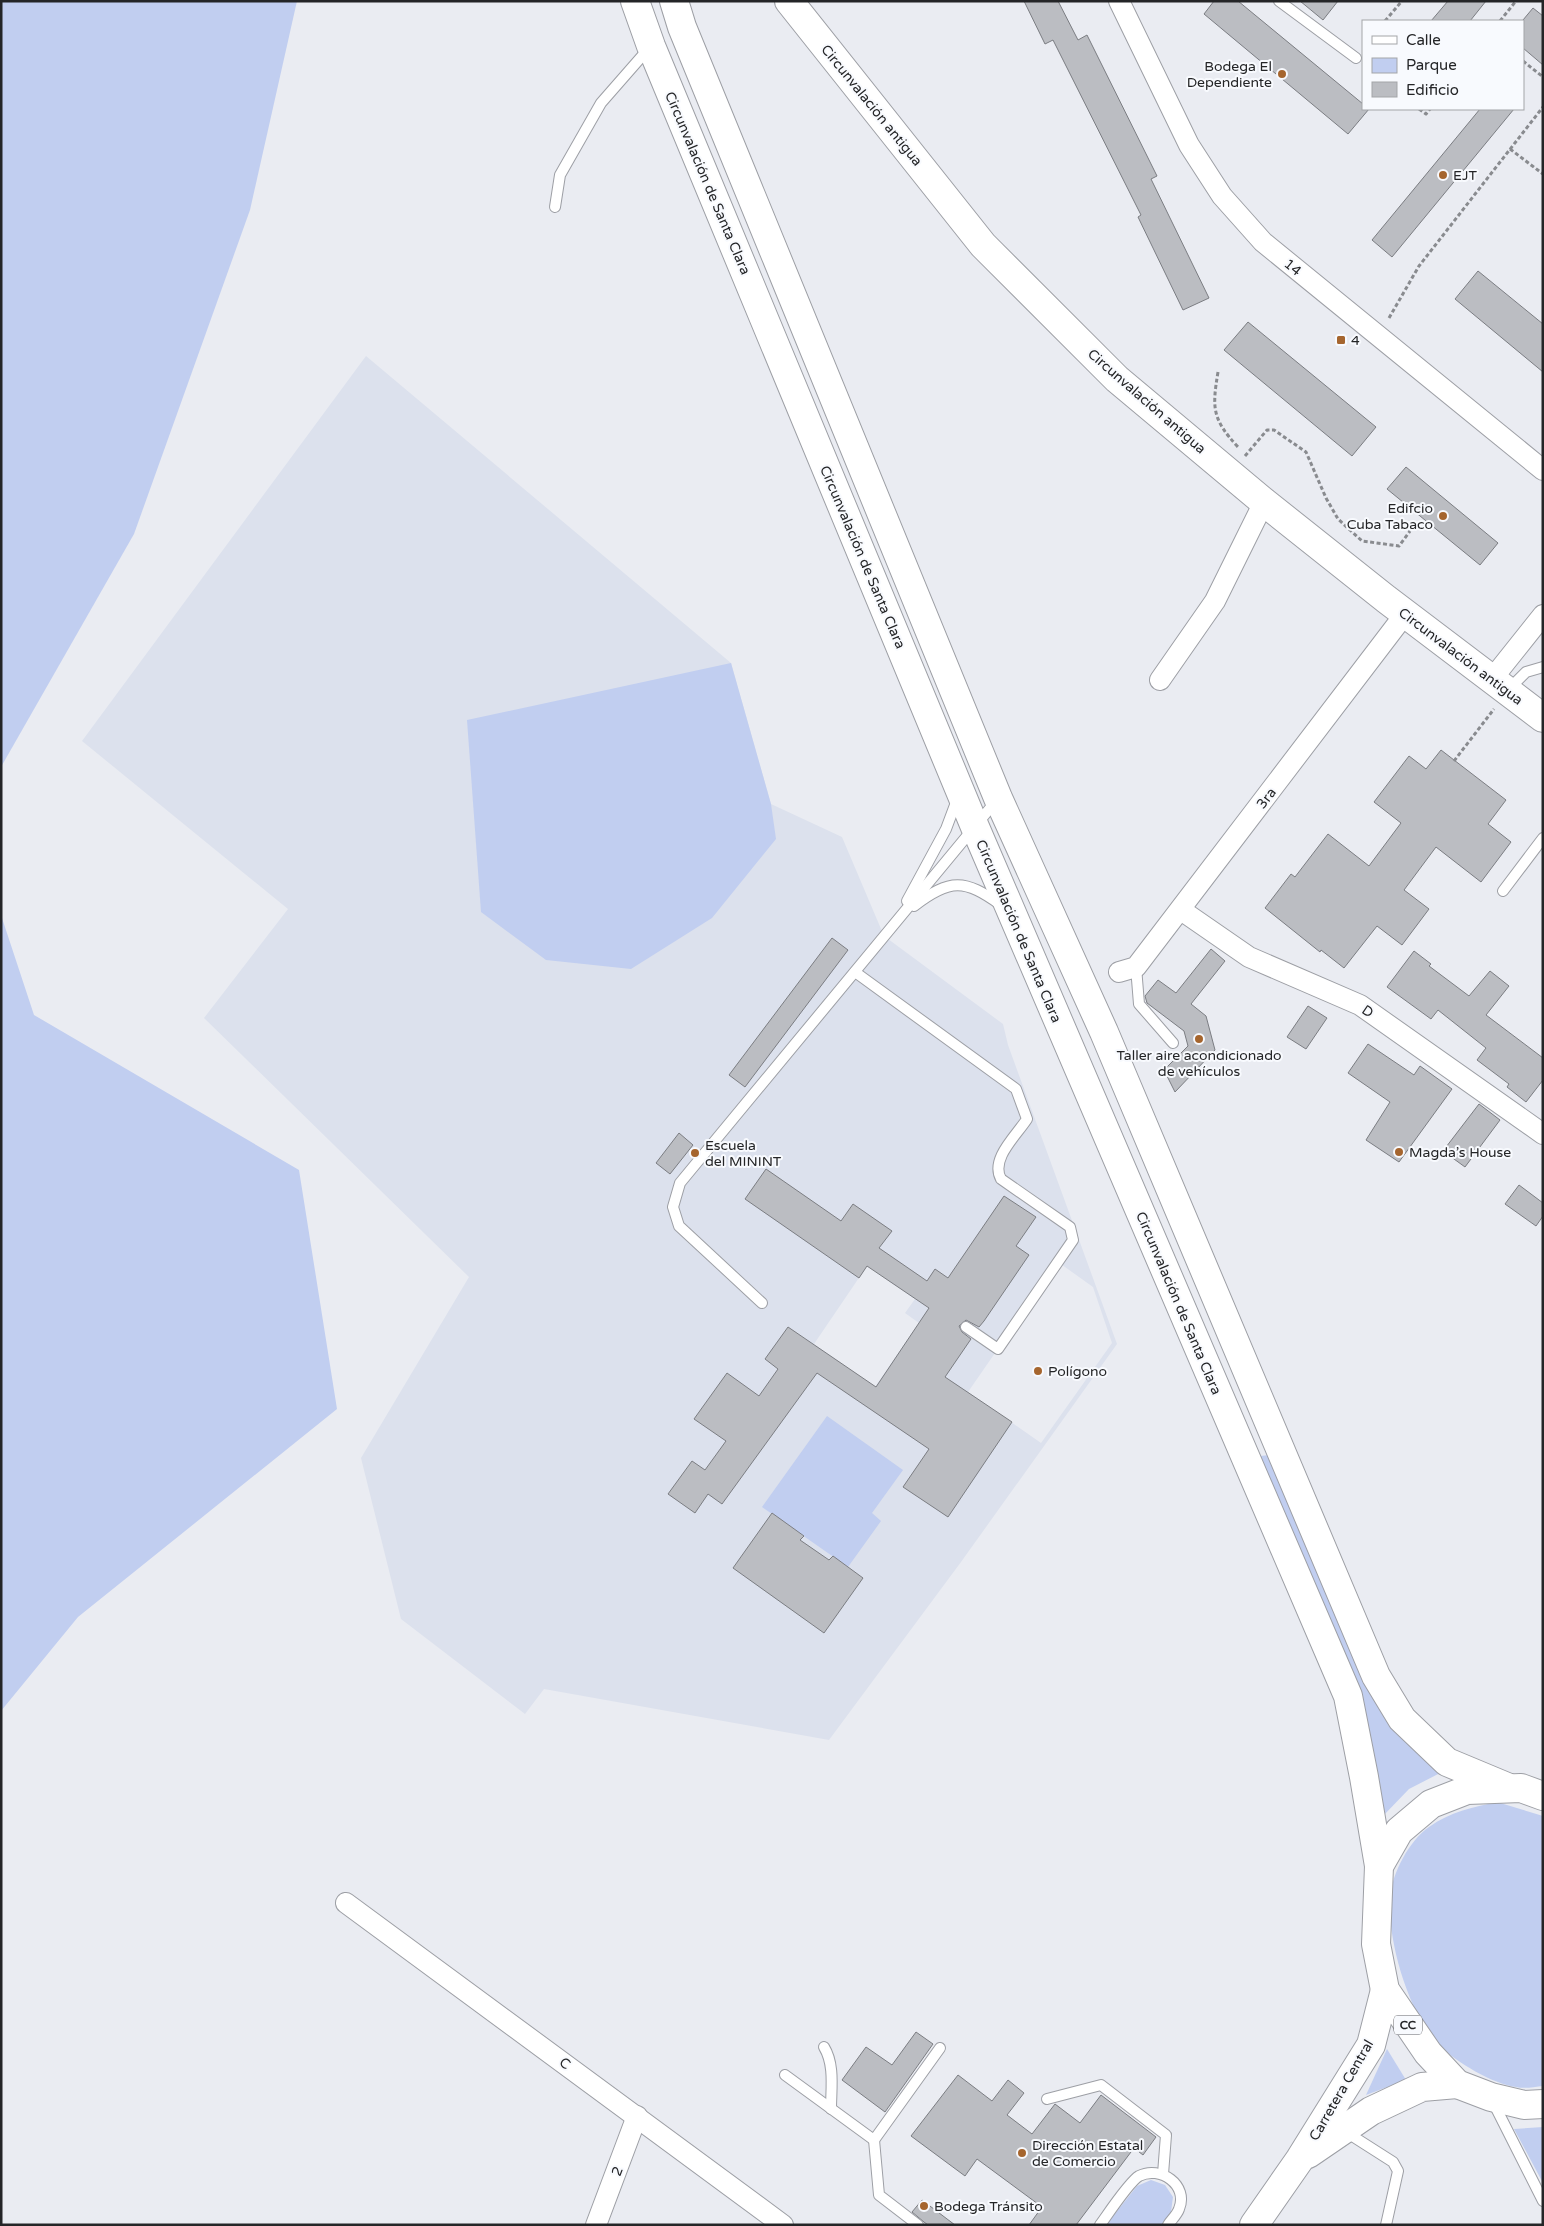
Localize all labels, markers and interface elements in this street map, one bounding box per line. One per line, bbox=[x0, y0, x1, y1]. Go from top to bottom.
legend bbox=[1362, 20, 1524, 110]
text: Calle bbox=[1406, 31, 1441, 49]
street label: Circunvalación antigua bbox=[817, 41, 926, 169]
text: Parque bbox=[1406, 56, 1457, 74]
place label: Bodega El Dependiente bbox=[1187, 58, 1272, 91]
marker: Bodega El Dependiente bbox=[1276, 68, 1288, 80]
text: Edificio bbox=[1406, 81, 1459, 99]
street label: Circunvalación de Santa Clara bbox=[661, 89, 754, 277]
place label: EJT bbox=[1453, 167, 1477, 184]
marker: EJT bbox=[1437, 169, 1449, 181]
street label: 14 bbox=[1280, 255, 1305, 280]
place label: 4 bbox=[1351, 332, 1360, 349]
marker: 4 bbox=[1335, 334, 1347, 346]
street label: Circunvalación antigua bbox=[1084, 345, 1209, 457]
street label: Circunvalación de Santa Clara bbox=[816, 463, 909, 651]
place label: Edifcio Cuba Tabaco bbox=[1347, 500, 1433, 533]
marker: Edifcio Cuba Tabaco bbox=[1437, 510, 1449, 522]
street label: Circunvalación antigua bbox=[1395, 604, 1526, 709]
street label: 3ra bbox=[1253, 784, 1280, 812]
street label: Circunvalación de Santa Clara bbox=[972, 837, 1065, 1025]
street label: D bbox=[1359, 1001, 1377, 1021]
marker: Taller aire acondicionado de vehículos bbox=[1193, 1033, 1205, 1045]
place label: Taller aire acondicionado de vehículos bbox=[1116, 1047, 1282, 1080]
place label: Escuela del MININT bbox=[705, 1137, 782, 1170]
place label: Magda’s House bbox=[1409, 1144, 1511, 1161]
marker: Magda’s House bbox=[1393, 1146, 1405, 1158]
marker: Escuela del MININT bbox=[689, 1147, 701, 1159]
street label: Circunvalación de Santa Clara bbox=[1132, 1209, 1225, 1397]
place label: Polígono bbox=[1048, 1363, 1107, 1380]
marker: Polígono bbox=[1032, 1365, 1044, 1377]
road number: CC bbox=[1394, 2016, 1422, 2034]
street label: Carretera Central bbox=[1306, 2037, 1377, 2144]
street label: C bbox=[556, 2054, 574, 2073]
place label: Dirección Estatal de Comercio bbox=[1032, 2137, 1143, 2170]
marker: Dirección Estatal de Comercio bbox=[1016, 2147, 1028, 2159]
street label: 2 bbox=[608, 2164, 627, 2178]
place label: Bodega Tránsito bbox=[934, 2198, 1043, 2215]
marker: Bodega Tránsito bbox=[918, 2200, 930, 2212]

